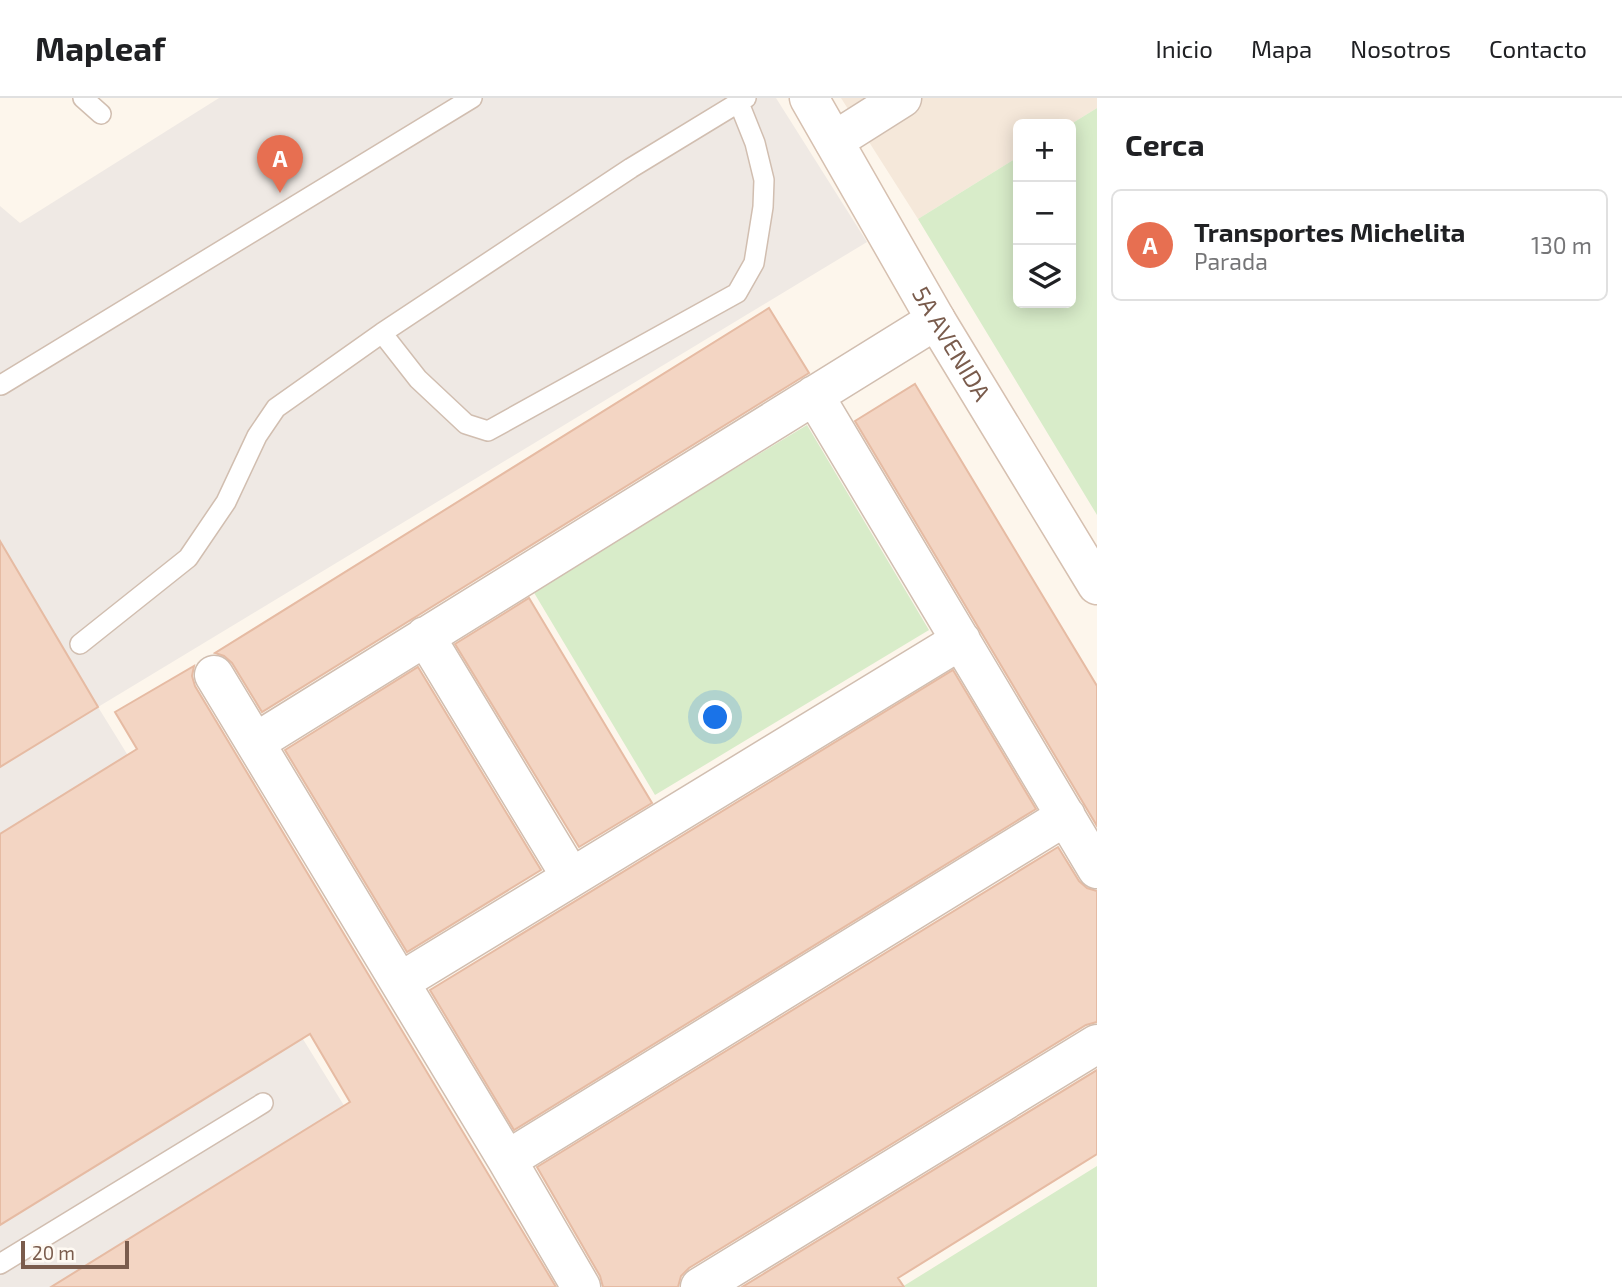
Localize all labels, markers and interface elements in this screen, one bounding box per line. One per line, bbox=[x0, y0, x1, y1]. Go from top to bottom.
text: Mapleaf bbox=[35, 28, 165, 68]
text: Inicio bbox=[1155, 34, 1213, 63]
text: Mapa bbox=[1251, 34, 1312, 63]
text: Nosotros bbox=[1350, 34, 1451, 63]
text: Contacto bbox=[1489, 34, 1587, 63]
map controls bbox=[1013, 119, 1076, 308]
button: + bbox=[1013, 119, 1076, 182]
text: Cerca bbox=[1125, 126, 1205, 162]
pin: A bbox=[257, 135, 303, 193]
button: − bbox=[1013, 182, 1076, 245]
text: Transportes Michelita bbox=[1194, 216, 1465, 247]
text: A bbox=[1142, 231, 1158, 259]
text: 130 m bbox=[1531, 231, 1592, 259]
button: layers bbox=[1013, 245, 1076, 308]
text: Parada bbox=[1194, 247, 1268, 275]
street label: 5A AVENIDA bbox=[907, 281, 998, 406]
your location bbox=[698, 700, 732, 734]
scale bar bbox=[21, 1238, 130, 1270]
text: 20 m bbox=[32, 1241, 75, 1264]

